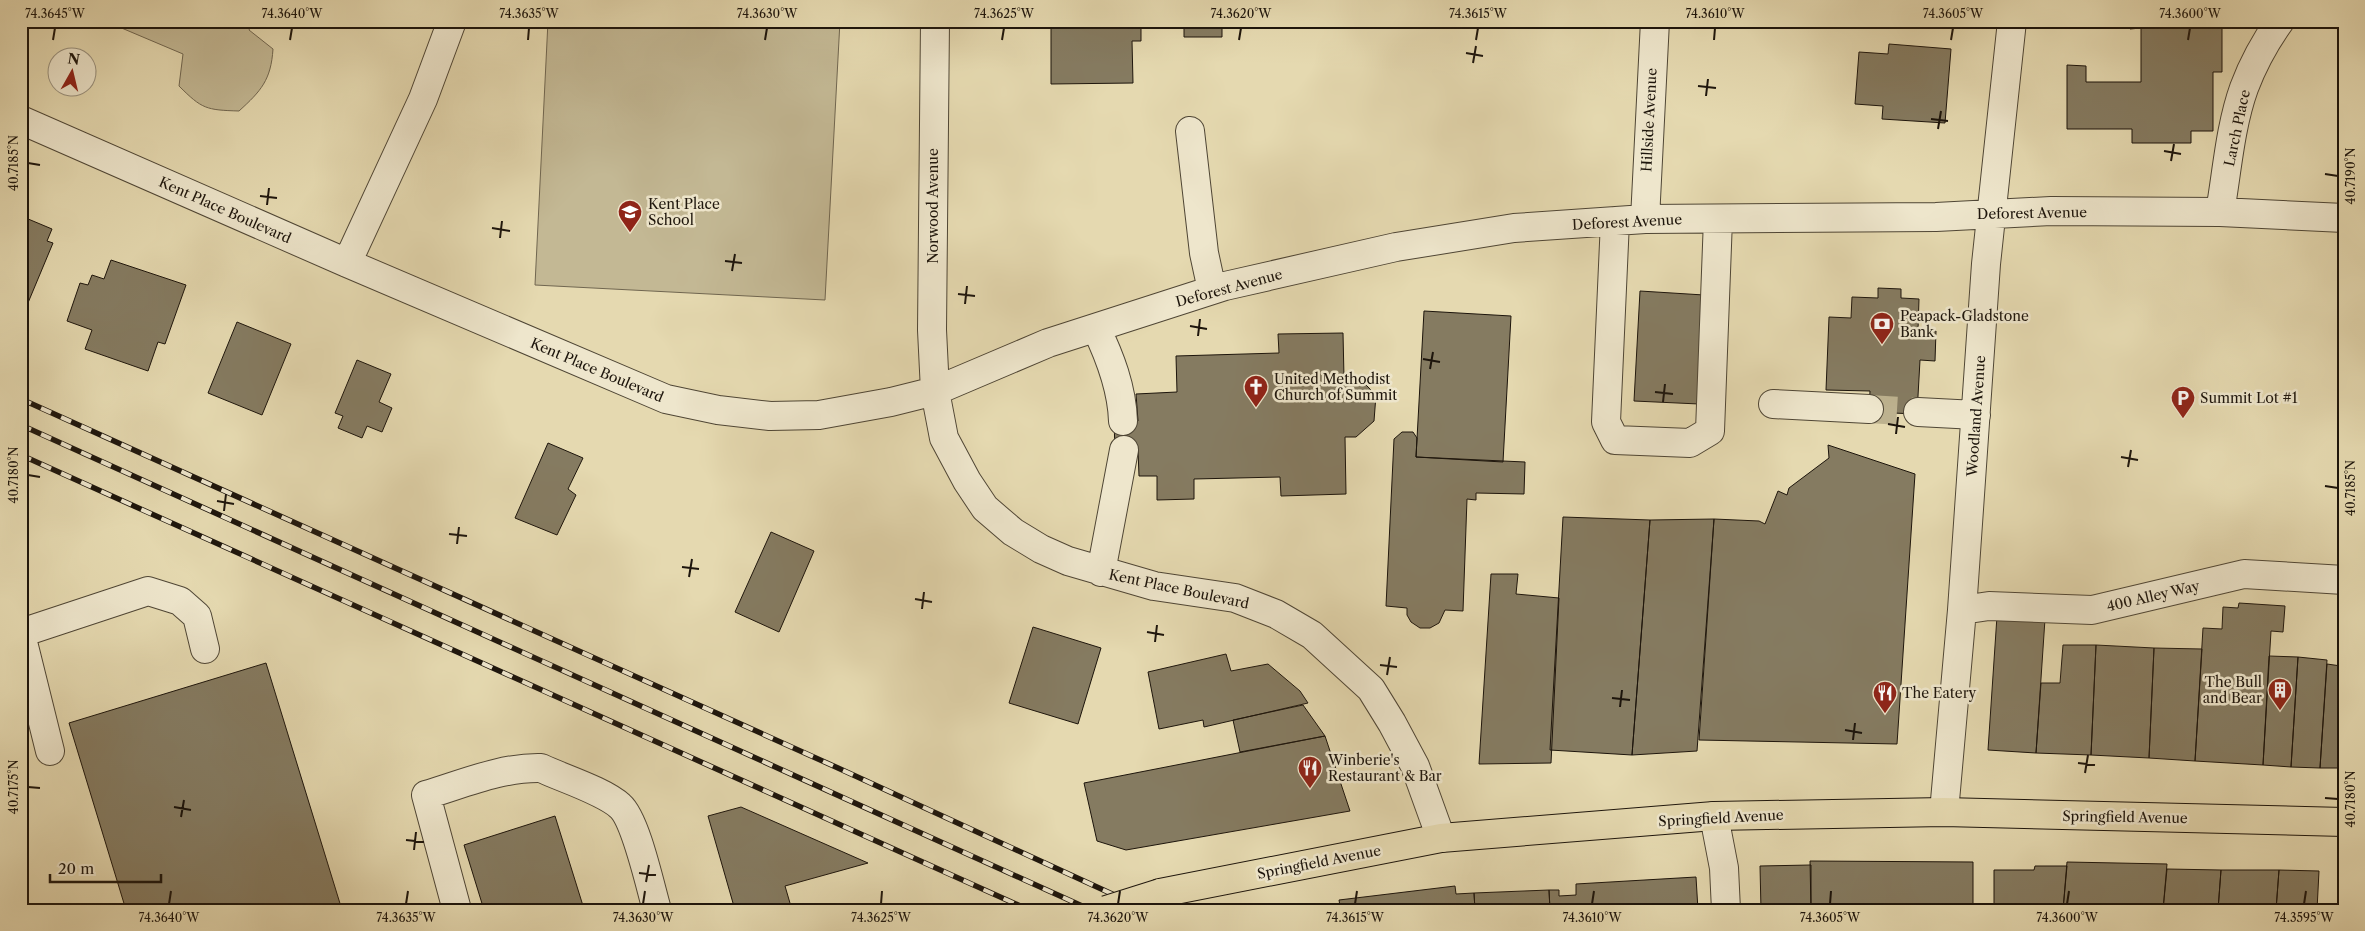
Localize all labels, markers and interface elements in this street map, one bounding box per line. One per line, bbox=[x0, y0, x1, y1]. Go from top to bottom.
text: 74.3645°W bbox=[25, 6, 86, 21]
text: 74.3640°W bbox=[262, 6, 323, 21]
text: 74.3635°W bbox=[499, 6, 560, 21]
text: 74.3630°W bbox=[737, 6, 798, 21]
text: 74.3625°W bbox=[974, 6, 1035, 21]
text: 74.3620°W bbox=[1211, 6, 1272, 21]
text: 74.3615°W bbox=[1449, 6, 1508, 21]
text: 74.3610°W bbox=[1685, 6, 1745, 21]
text: 74.3605°W bbox=[1923, 6, 1984, 21]
text: 74.3600°W bbox=[2159, 6, 2222, 21]
north arrow bbox=[48, 48, 98, 98]
text: N bbox=[67, 49, 81, 69]
street label: Hillside Avenue bbox=[1637, 67, 1661, 173]
street label: Larch Place bbox=[2220, 88, 2254, 168]
text: 40.7185°N bbox=[6, 135, 21, 191]
text: 40.7190°N bbox=[2343, 147, 2358, 204]
street label: Norwood Avenue bbox=[924, 148, 942, 264]
street label: Kent Place Boulevard bbox=[156, 173, 294, 248]
place label: Kent Place School bbox=[648, 195, 720, 229]
school or university icon: Kent Place School bbox=[617, 199, 643, 233]
street label: Deforest Avenue bbox=[1977, 203, 2087, 223]
street label: Deforest Avenue bbox=[1572, 210, 1683, 234]
street label: Deforest Avenue bbox=[1174, 265, 1285, 311]
place label: Peapack-Gladstone Bank bbox=[1900, 307, 2029, 341]
bank icon: Peapack-Gladstone Bank bbox=[1869, 311, 1895, 345]
street label: Kent Place Boulevard bbox=[528, 334, 667, 406]
street label: Woodland Avenue bbox=[1963, 355, 1989, 478]
place label: United Methodist Church of Summit bbox=[1274, 370, 1397, 404]
church icon: United Methodist Church of Summit bbox=[1243, 374, 1269, 408]
parking icon: Summit Lot #1 bbox=[2170, 385, 2196, 419]
place label: Summit Lot #1 bbox=[2200, 389, 2298, 407]
text: 40.7180°N bbox=[6, 446, 21, 503]
text: 40.7185°N bbox=[2343, 460, 2358, 516]
street label: Kent Place Boulevard bbox=[1107, 565, 1251, 613]
street label: 400 Alley Way bbox=[2105, 577, 2201, 615]
place label: The Bull and Bear bbox=[2203, 673, 2262, 707]
building icon: The Bull and Bear bbox=[2267, 677, 2293, 711]
restaurant icon: The Eatery bbox=[1872, 680, 1898, 714]
place label: The Eatery bbox=[1902, 684, 1977, 702]
place label: Winberie's Restaurant & Bar bbox=[1327, 751, 1442, 785]
restaurant icon: Winberie's Restaurant & Bar bbox=[1297, 755, 1323, 789]
text: 40.7175°N bbox=[6, 760, 21, 814]
text: 40.7180°N bbox=[2343, 770, 2358, 827]
street label: Springfield Avenue bbox=[1658, 806, 1784, 830]
street label: Springfield Avenue bbox=[2062, 807, 2188, 827]
street label: Springfield Avenue bbox=[1256, 841, 1382, 883]
scale bar bbox=[50, 851, 161, 883]
text: 20 m bbox=[58, 859, 94, 878]
text: 74.3640°W bbox=[139, 910, 200, 925]
text: 74.3635°W bbox=[376, 910, 437, 925]
text: 74.3630°W bbox=[613, 910, 674, 925]
text: 74.3625°W bbox=[851, 910, 912, 925]
text: 74.3620°W bbox=[1088, 910, 1149, 925]
text: 74.3615°W bbox=[1326, 910, 1385, 925]
text: 74.3610°W bbox=[1562, 910, 1622, 925]
text: 74.3605°W bbox=[1800, 910, 1861, 925]
text: 74.3600°W bbox=[2036, 910, 2099, 925]
text: 74.3595°W bbox=[2274, 910, 2335, 925]

